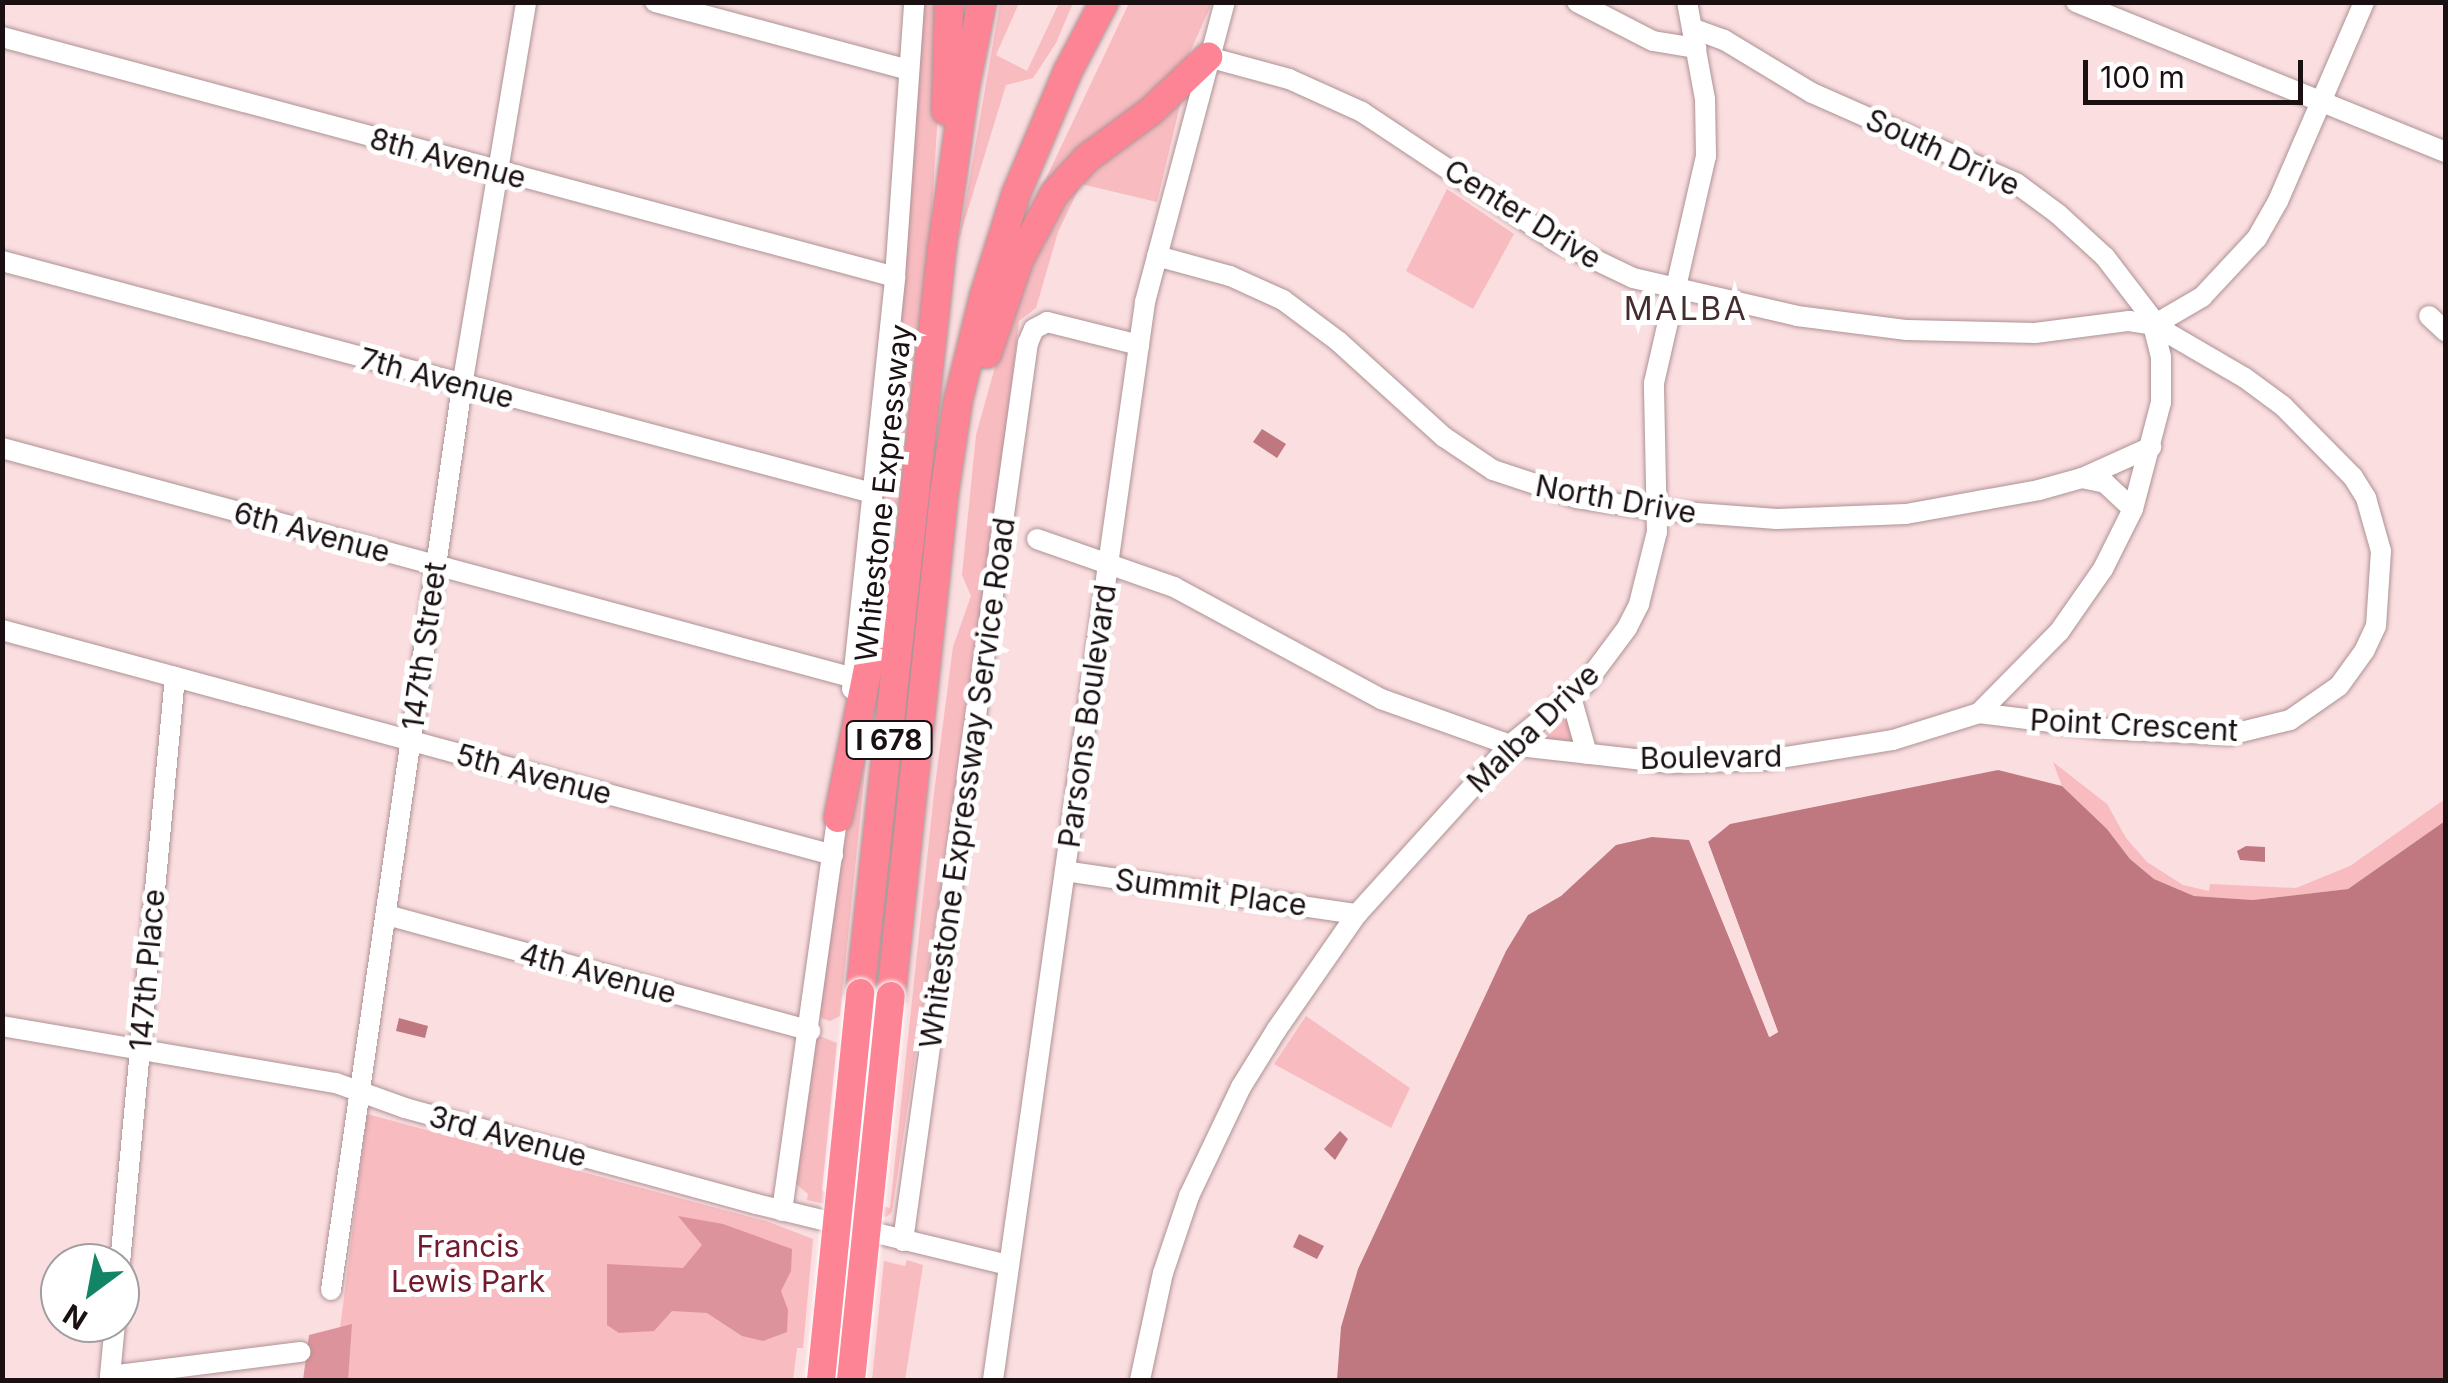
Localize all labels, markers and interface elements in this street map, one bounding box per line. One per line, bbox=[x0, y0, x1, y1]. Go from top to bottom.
scale bar bbox=[2088, 40, 2308, 102]
text: 100 m bbox=[2100, 59, 2185, 95]
street label: South Drive bbox=[1860, 101, 2026, 203]
street label: 8th Avenue bbox=[366, 120, 530, 196]
street label: Center Drive bbox=[1438, 151, 1608, 277]
district label: MALBA bbox=[1624, 290, 1748, 328]
street label: Whitestone Expressway bbox=[847, 322, 919, 664]
street label: 7th Avenue bbox=[356, 340, 518, 416]
street label: North Drive bbox=[1533, 467, 1699, 531]
street label: 6th Avenue bbox=[230, 494, 394, 570]
street label: Whitestone Expressway Service Road bbox=[912, 515, 1022, 1051]
street label: 147th Street bbox=[394, 560, 454, 732]
street label: Parsons Boulevard bbox=[1051, 582, 1123, 850]
street label: Malba Drive bbox=[1459, 656, 1607, 800]
street label: Point Crescent bbox=[2029, 702, 2239, 748]
road number: I 678 bbox=[844, 717, 934, 763]
street label: 5th Avenue bbox=[452, 736, 616, 812]
street label: Boulevard bbox=[1640, 738, 1782, 776]
street label: Summit Place bbox=[1113, 861, 1309, 923]
street label: 147th Place bbox=[122, 888, 172, 1052]
street label: 4th Avenue bbox=[516, 935, 680, 1011]
street label: 3rd Avenue bbox=[425, 1098, 591, 1174]
park label: Francis Lewis Park bbox=[391, 1228, 545, 1298]
north arrow bbox=[40, 1243, 140, 1343]
text: N bbox=[57, 1297, 93, 1337]

